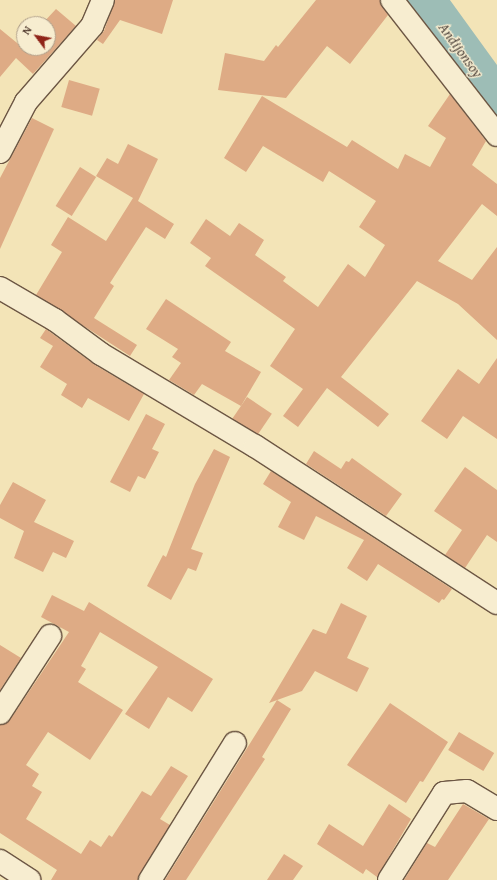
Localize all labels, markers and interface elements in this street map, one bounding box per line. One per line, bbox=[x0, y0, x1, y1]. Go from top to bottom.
north arrow bbox=[16, 16, 56, 56]
water label: Andijonsoy bbox=[435, 19, 487, 81]
text: N bbox=[18, 23, 35, 38]

